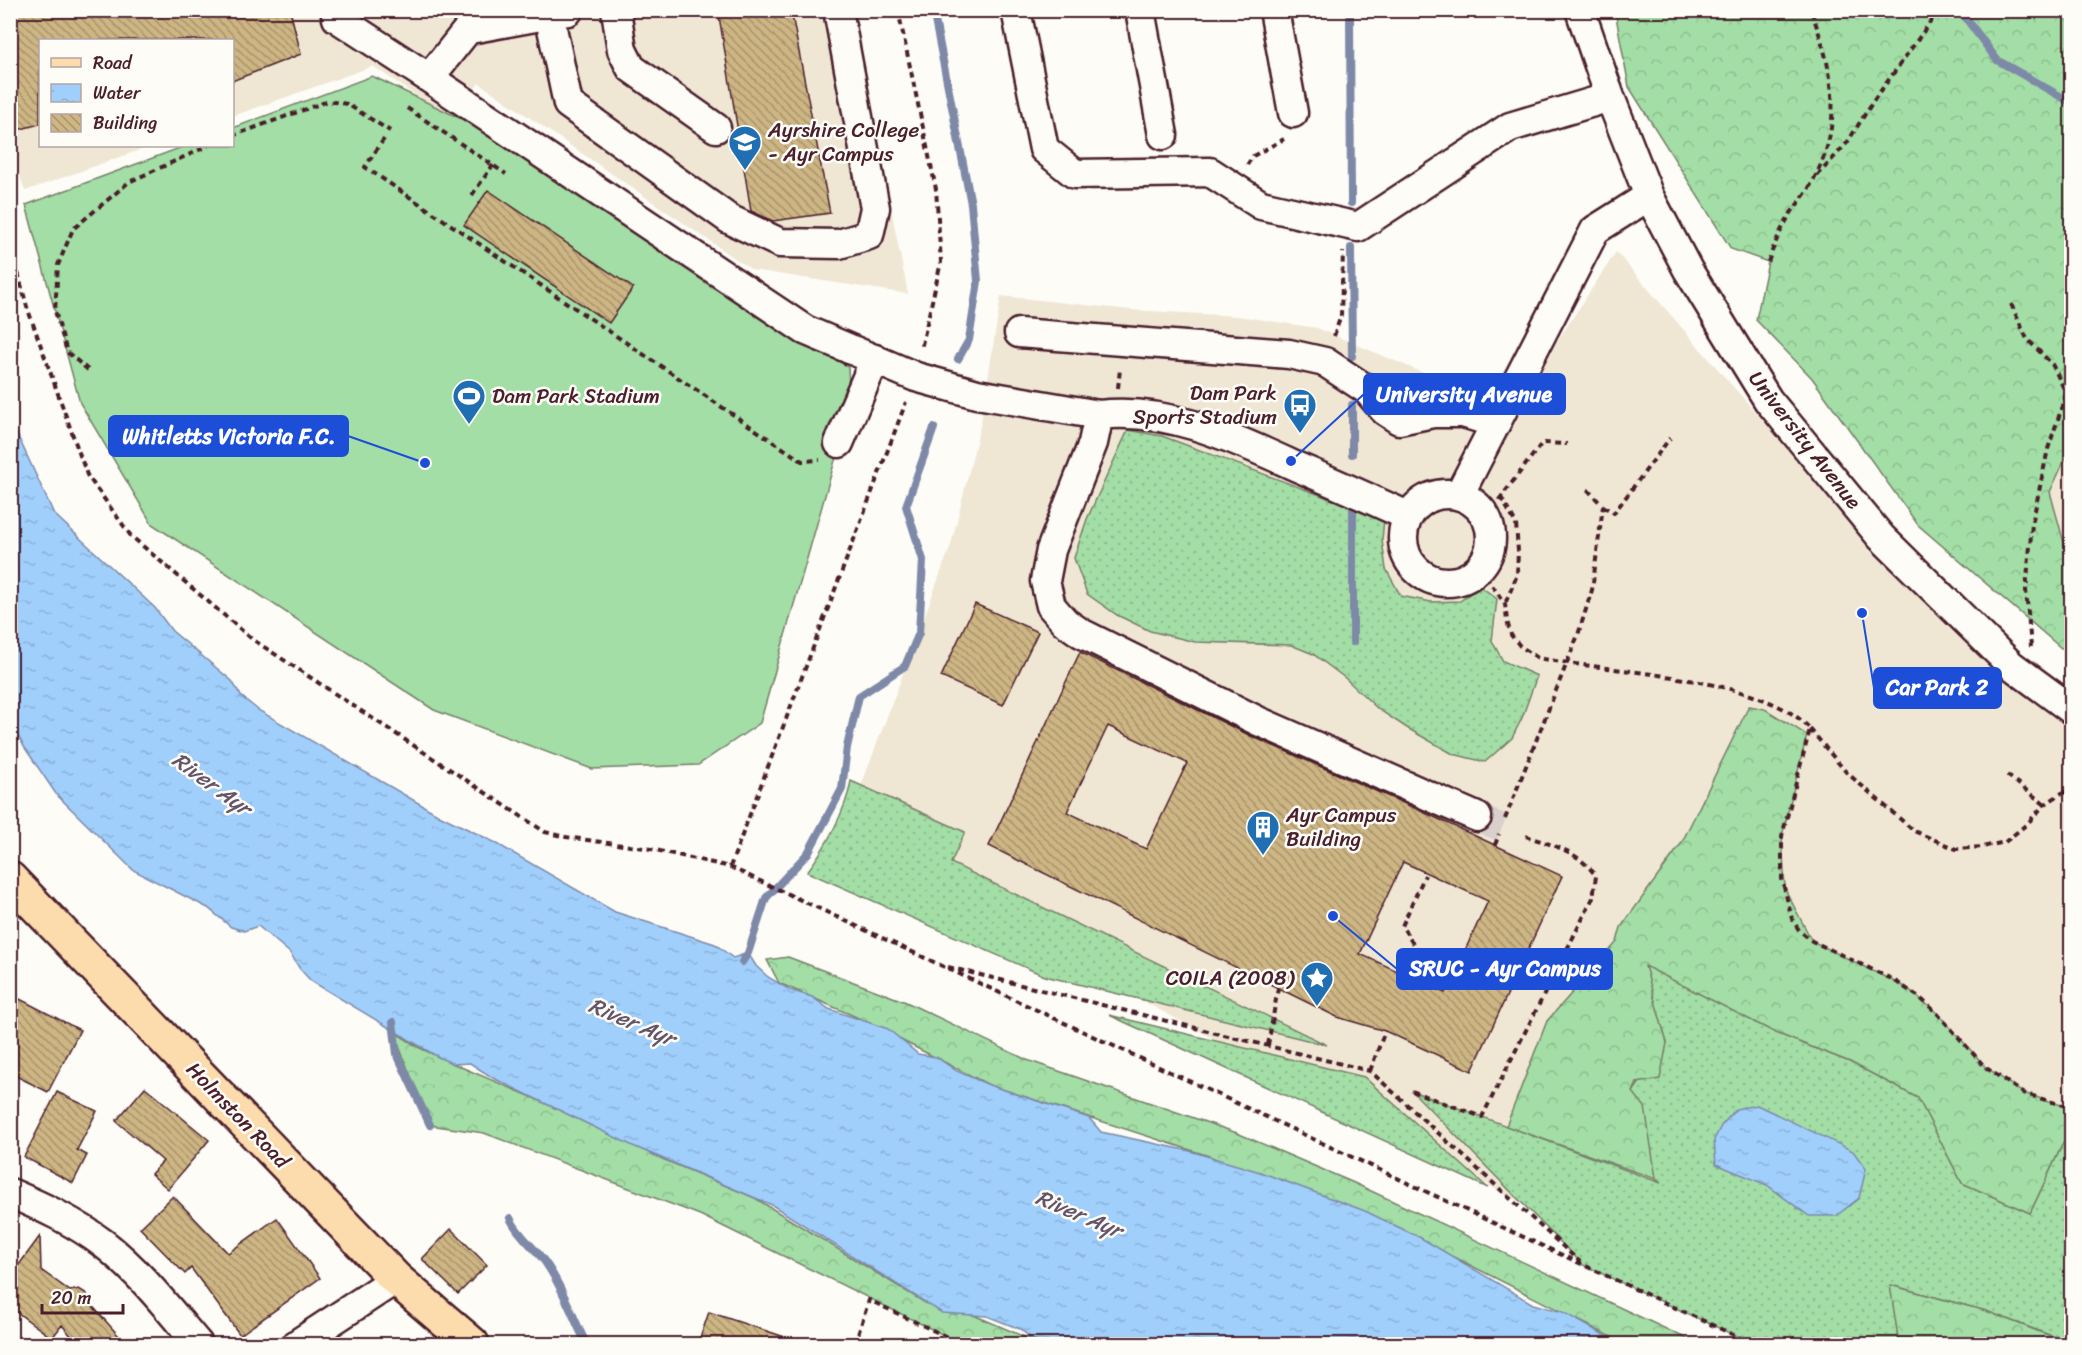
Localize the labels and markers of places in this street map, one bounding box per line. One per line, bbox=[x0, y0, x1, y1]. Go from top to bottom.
place label: Ayrshire College - Ayr Campus bbox=[767, 111, 919, 173]
school or university icon: Ayrshire College - Ayr Campus bbox=[727, 124, 763, 171]
place label: Dam Park Sports Stadium bbox=[1133, 374, 1277, 436]
callout: University Avenue bbox=[1364, 374, 1565, 414]
place label: Dam Park Stadium bbox=[492, 377, 660, 415]
sports icon: Dam Park Stadium bbox=[451, 378, 487, 425]
bus stop icon: Dam Park Sports Stadium bbox=[1282, 387, 1318, 434]
callout: Whitletts Victoria F.C. bbox=[109, 416, 348, 456]
callout: Car Park 2 bbox=[1874, 668, 2001, 708]
place label: Ayr Campus Building bbox=[1285, 796, 1397, 858]
building icon: Ayr Campus Building bbox=[1245, 809, 1281, 856]
callout: SRUC - Ayr Campus bbox=[1397, 949, 1612, 989]
place label: COILA (2008) bbox=[1166, 959, 1296, 997]
place icon: COILA (2008) bbox=[1299, 960, 1335, 1007]

